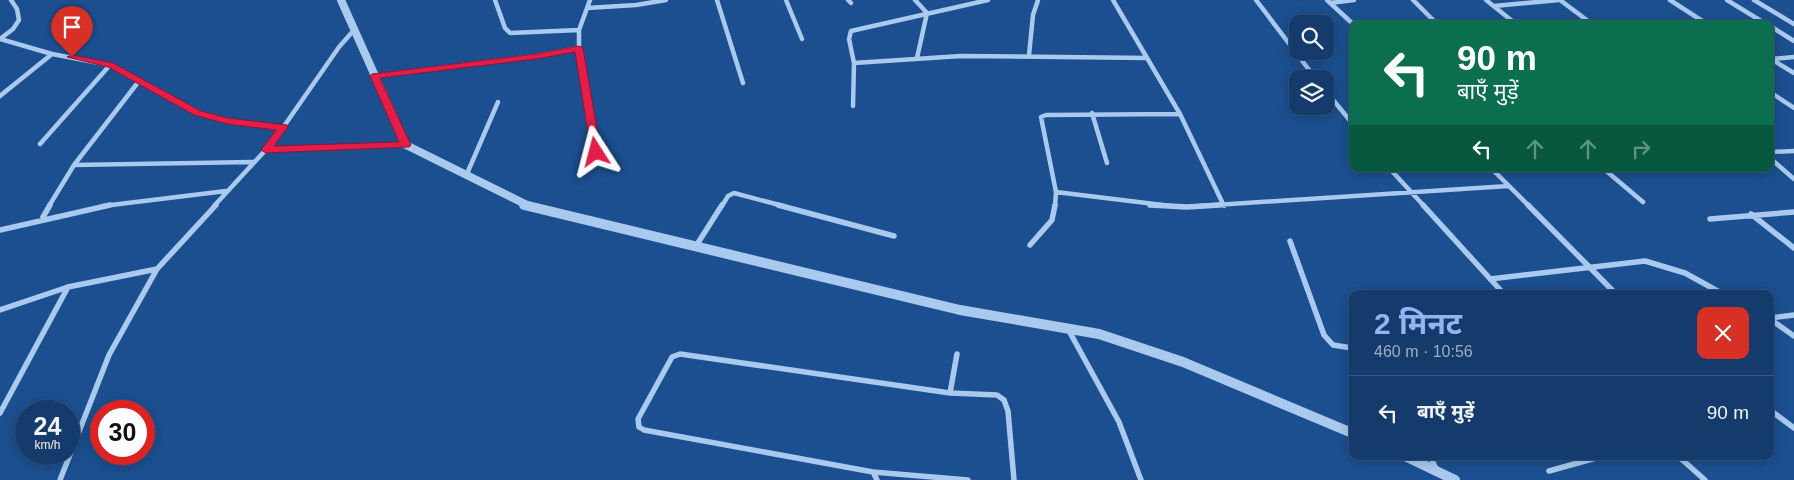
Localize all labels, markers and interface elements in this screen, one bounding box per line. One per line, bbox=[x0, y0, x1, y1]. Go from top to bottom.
pin bbox=[51, 6, 93, 57]
icon: arrive bbox=[58, 13, 86, 41]
map controls bbox=[1289, 15, 1334, 115]
button: search bbox=[1289, 15, 1334, 60]
text: 90 m bbox=[1457, 38, 1537, 77]
icon: left bbox=[1374, 40, 1439, 105]
button: layers bbox=[1289, 70, 1334, 115]
text: बाएँ मुड़ें bbox=[1457, 79, 1518, 104]
position arrow bbox=[569, 125, 621, 177]
icon: left bbox=[1468, 135, 1496, 163]
icon: ahead bbox=[1521, 135, 1549, 163]
icon: ahead bbox=[1574, 135, 1602, 163]
icon: right bbox=[1627, 135, 1655, 163]
text: 2 मिनट bbox=[1374, 307, 1462, 340]
button: close bbox=[1697, 307, 1749, 359]
text: 460 m · 10:56 bbox=[1374, 343, 1473, 360]
icon: left bbox=[1374, 399, 1402, 427]
speed limit sign: 30 bbox=[90, 400, 155, 465]
text: बाएँ मुड़ें bbox=[1417, 401, 1474, 422]
text: 90 m bbox=[1707, 402, 1749, 423]
text: 24 bbox=[34, 412, 61, 440]
text: km/h bbox=[34, 438, 61, 452]

